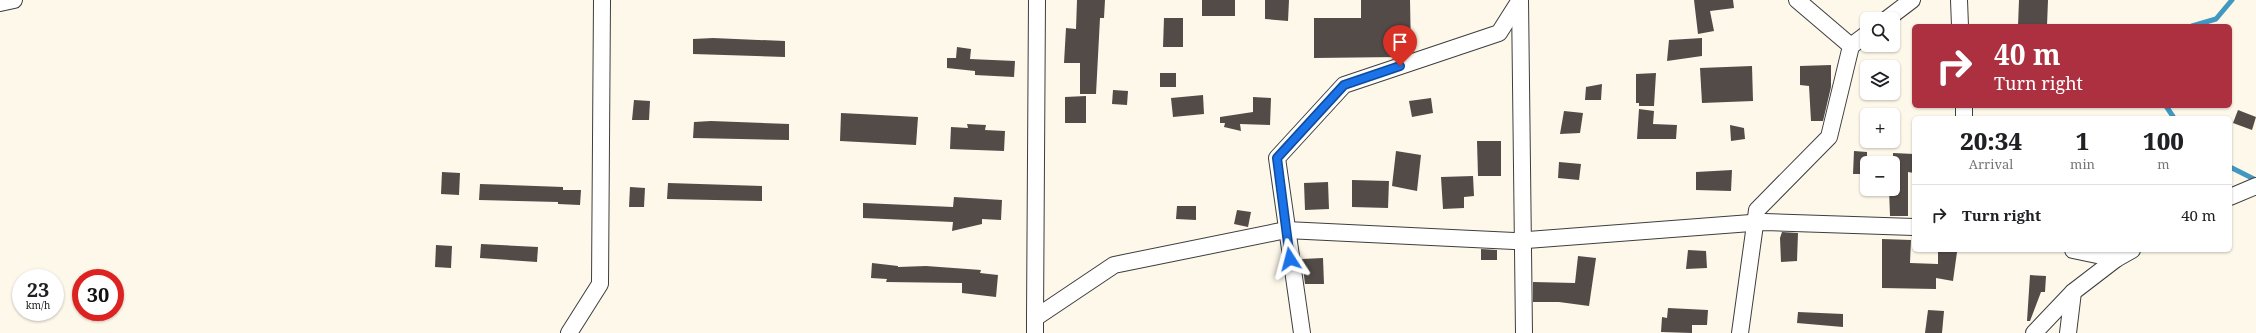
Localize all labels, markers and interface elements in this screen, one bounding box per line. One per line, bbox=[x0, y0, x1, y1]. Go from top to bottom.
map controls bbox=[1860, 12, 1900, 196]
button: search bbox=[1860, 12, 1900, 52]
pin bbox=[1383, 25, 1417, 66]
icon: arrive bbox=[1389, 31, 1411, 53]
text: 40 m bbox=[1994, 35, 2061, 73]
icon: right bbox=[1928, 40, 1980, 92]
button: layers bbox=[1860, 60, 1900, 100]
text: Turn right bbox=[1994, 71, 2083, 95]
button: + bbox=[1860, 108, 1900, 148]
text: 20:34 bbox=[1960, 124, 2022, 157]
text: 1 bbox=[2076, 124, 2089, 157]
text: 100 bbox=[2143, 124, 2184, 157]
text: Arrival bbox=[1969, 155, 2013, 173]
text: min bbox=[2070, 155, 2095, 173]
text: m bbox=[2157, 155, 2170, 173]
button: − bbox=[1860, 156, 1900, 196]
icon: right bbox=[1928, 204, 1950, 226]
text: Turn right bbox=[1962, 205, 2041, 225]
text: 40 m bbox=[2181, 205, 2216, 225]
position arrow bbox=[1269, 238, 1311, 280]
speed limit sign: 30 bbox=[72, 269, 124, 321]
text: 23 bbox=[27, 276, 49, 303]
text: km/h bbox=[26, 298, 50, 312]

